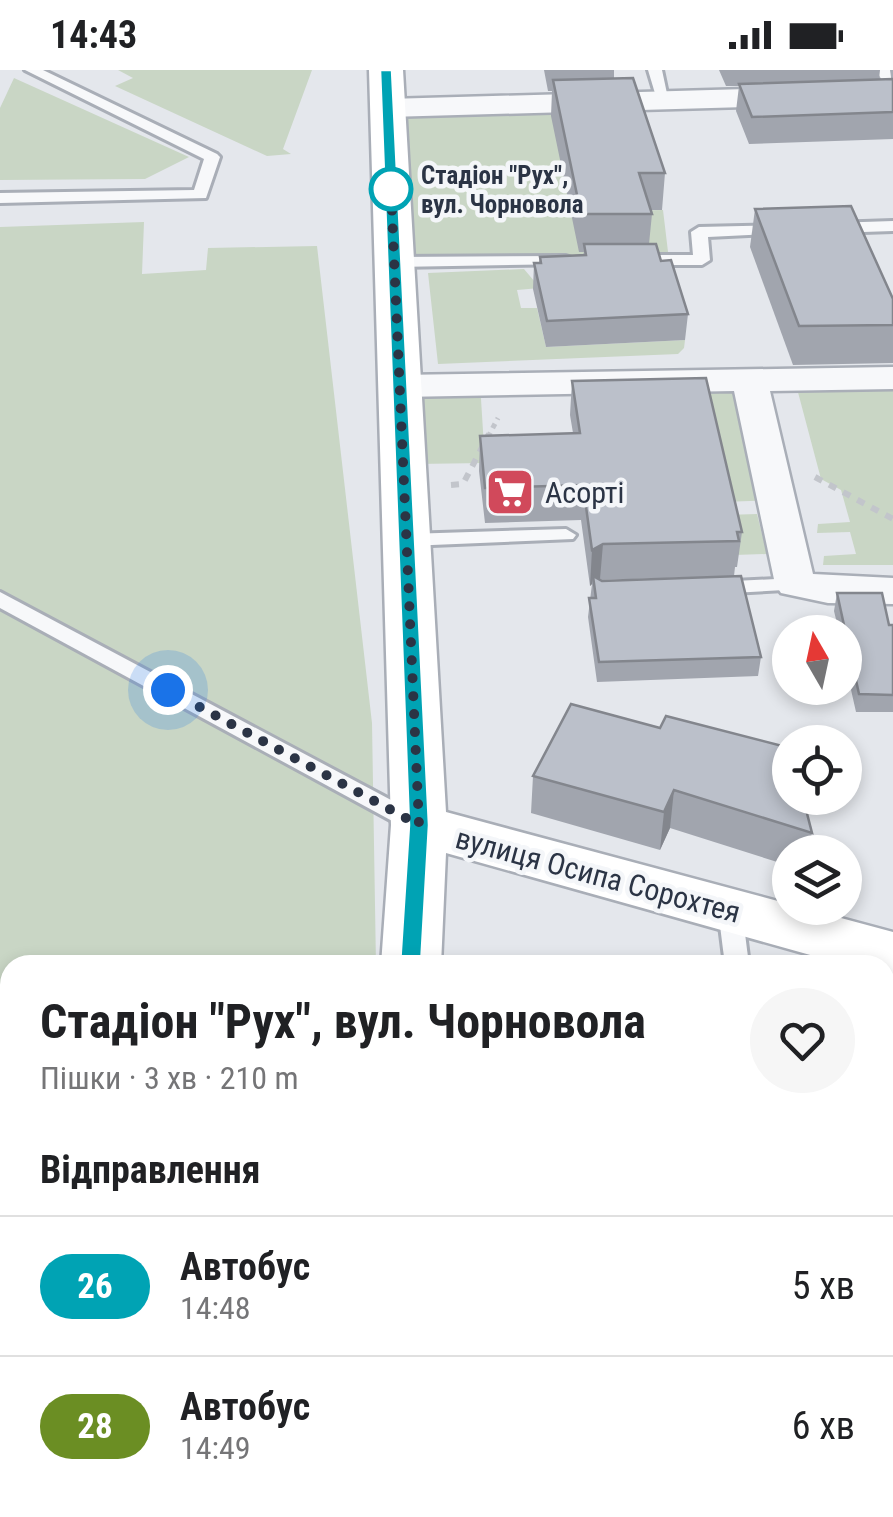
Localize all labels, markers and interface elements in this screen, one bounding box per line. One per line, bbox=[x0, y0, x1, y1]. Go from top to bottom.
text: 14:43 bbox=[50, 13, 137, 57]
place label: Стадіон "Рух", вул. Чорновола bbox=[421, 161, 584, 219]
marker: Стадіон "Рух", вул. Чорновола bbox=[370, 168, 412, 210]
supermarket icon: Асорті bbox=[484, 466, 536, 518]
place label: Асорті bbox=[545, 475, 624, 510]
north arrow bbox=[772, 615, 862, 705]
map controls bbox=[772, 615, 862, 925]
your location bbox=[143, 665, 193, 715]
button: locate bbox=[772, 725, 862, 815]
street label: вулиця Осипа Сорохтея bbox=[452, 820, 744, 930]
button: layers bbox=[772, 835, 862, 925]
button: heart bbox=[750, 988, 855, 1093]
text: Стадіон "Рух", вул. Чорновола bbox=[40, 993, 646, 1050]
text: Пішки · 3 хв · 210 m bbox=[40, 1059, 299, 1097]
text: Відправлення bbox=[40, 1148, 261, 1192]
text: Автобус bbox=[180, 1245, 310, 1289]
text: 5 хв bbox=[792, 1264, 855, 1308]
text: 26 bbox=[77, 1266, 113, 1307]
text: 14:48 bbox=[180, 1289, 251, 1327]
text: Автобус bbox=[180, 1385, 310, 1429]
text: 6 хв bbox=[792, 1404, 855, 1448]
text: 28 bbox=[77, 1406, 113, 1447]
text: 14:49 bbox=[180, 1429, 251, 1467]

